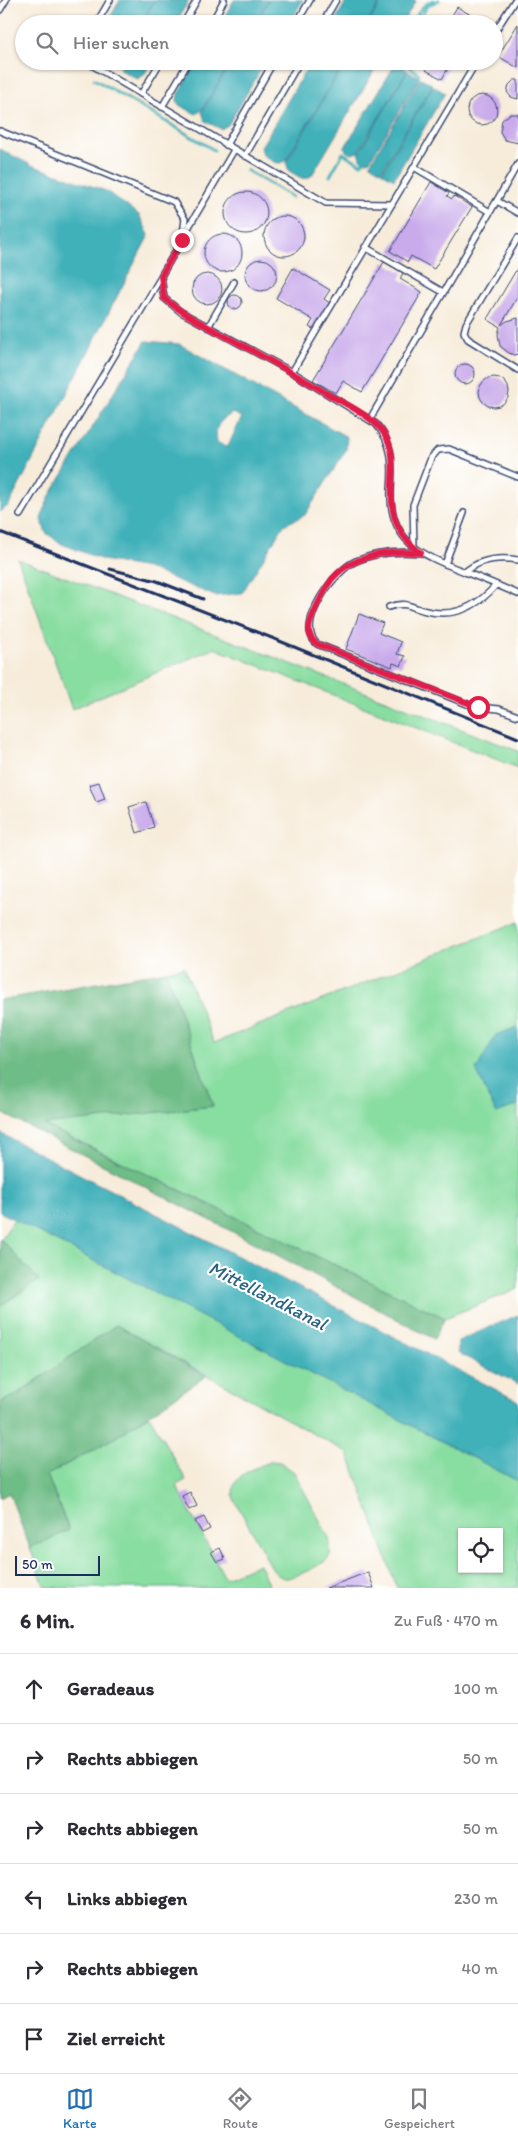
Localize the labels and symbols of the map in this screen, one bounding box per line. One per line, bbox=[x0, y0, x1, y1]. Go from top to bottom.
route end bbox=[171, 229, 194, 252]
route start bbox=[467, 696, 490, 719]
water label: Mittellandkanal bbox=[205, 1256, 332, 1336]
scale bar bbox=[15, 1553, 100, 1576]

